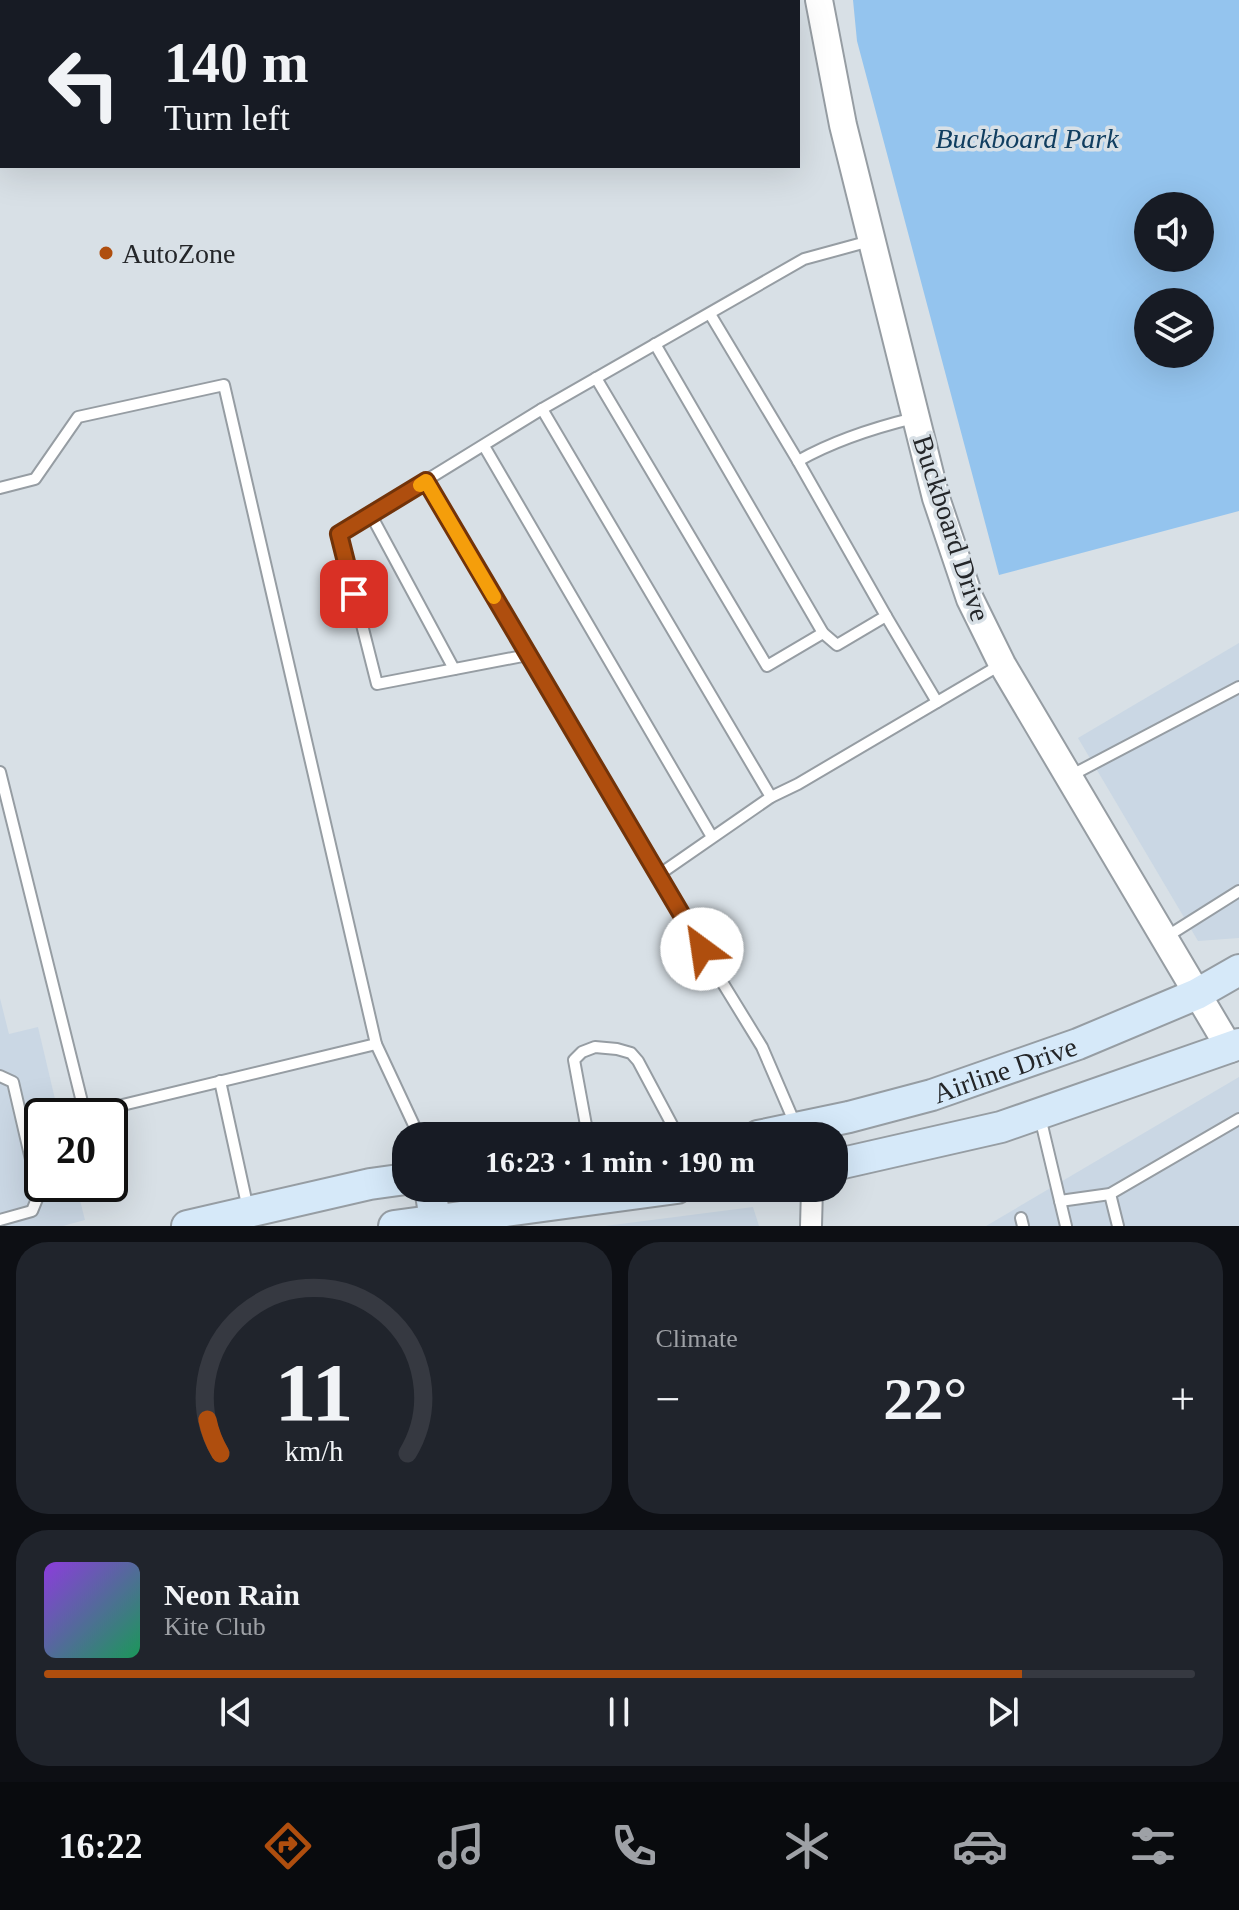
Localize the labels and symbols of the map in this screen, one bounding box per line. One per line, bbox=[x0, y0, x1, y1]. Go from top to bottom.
park label: Buckboard Park bbox=[935, 123, 1119, 154]
place label: AutoZone bbox=[122, 238, 236, 269]
marker: AutoZone bbox=[97, 244, 115, 262]
street label: Buckboard Drive bbox=[907, 431, 996, 625]
pin bbox=[320, 560, 388, 628]
position arrow bbox=[660, 907, 744, 991]
street label: Airline Drive bbox=[929, 1031, 1081, 1109]
speed limit sign: 20 bbox=[24, 1098, 128, 1202]

